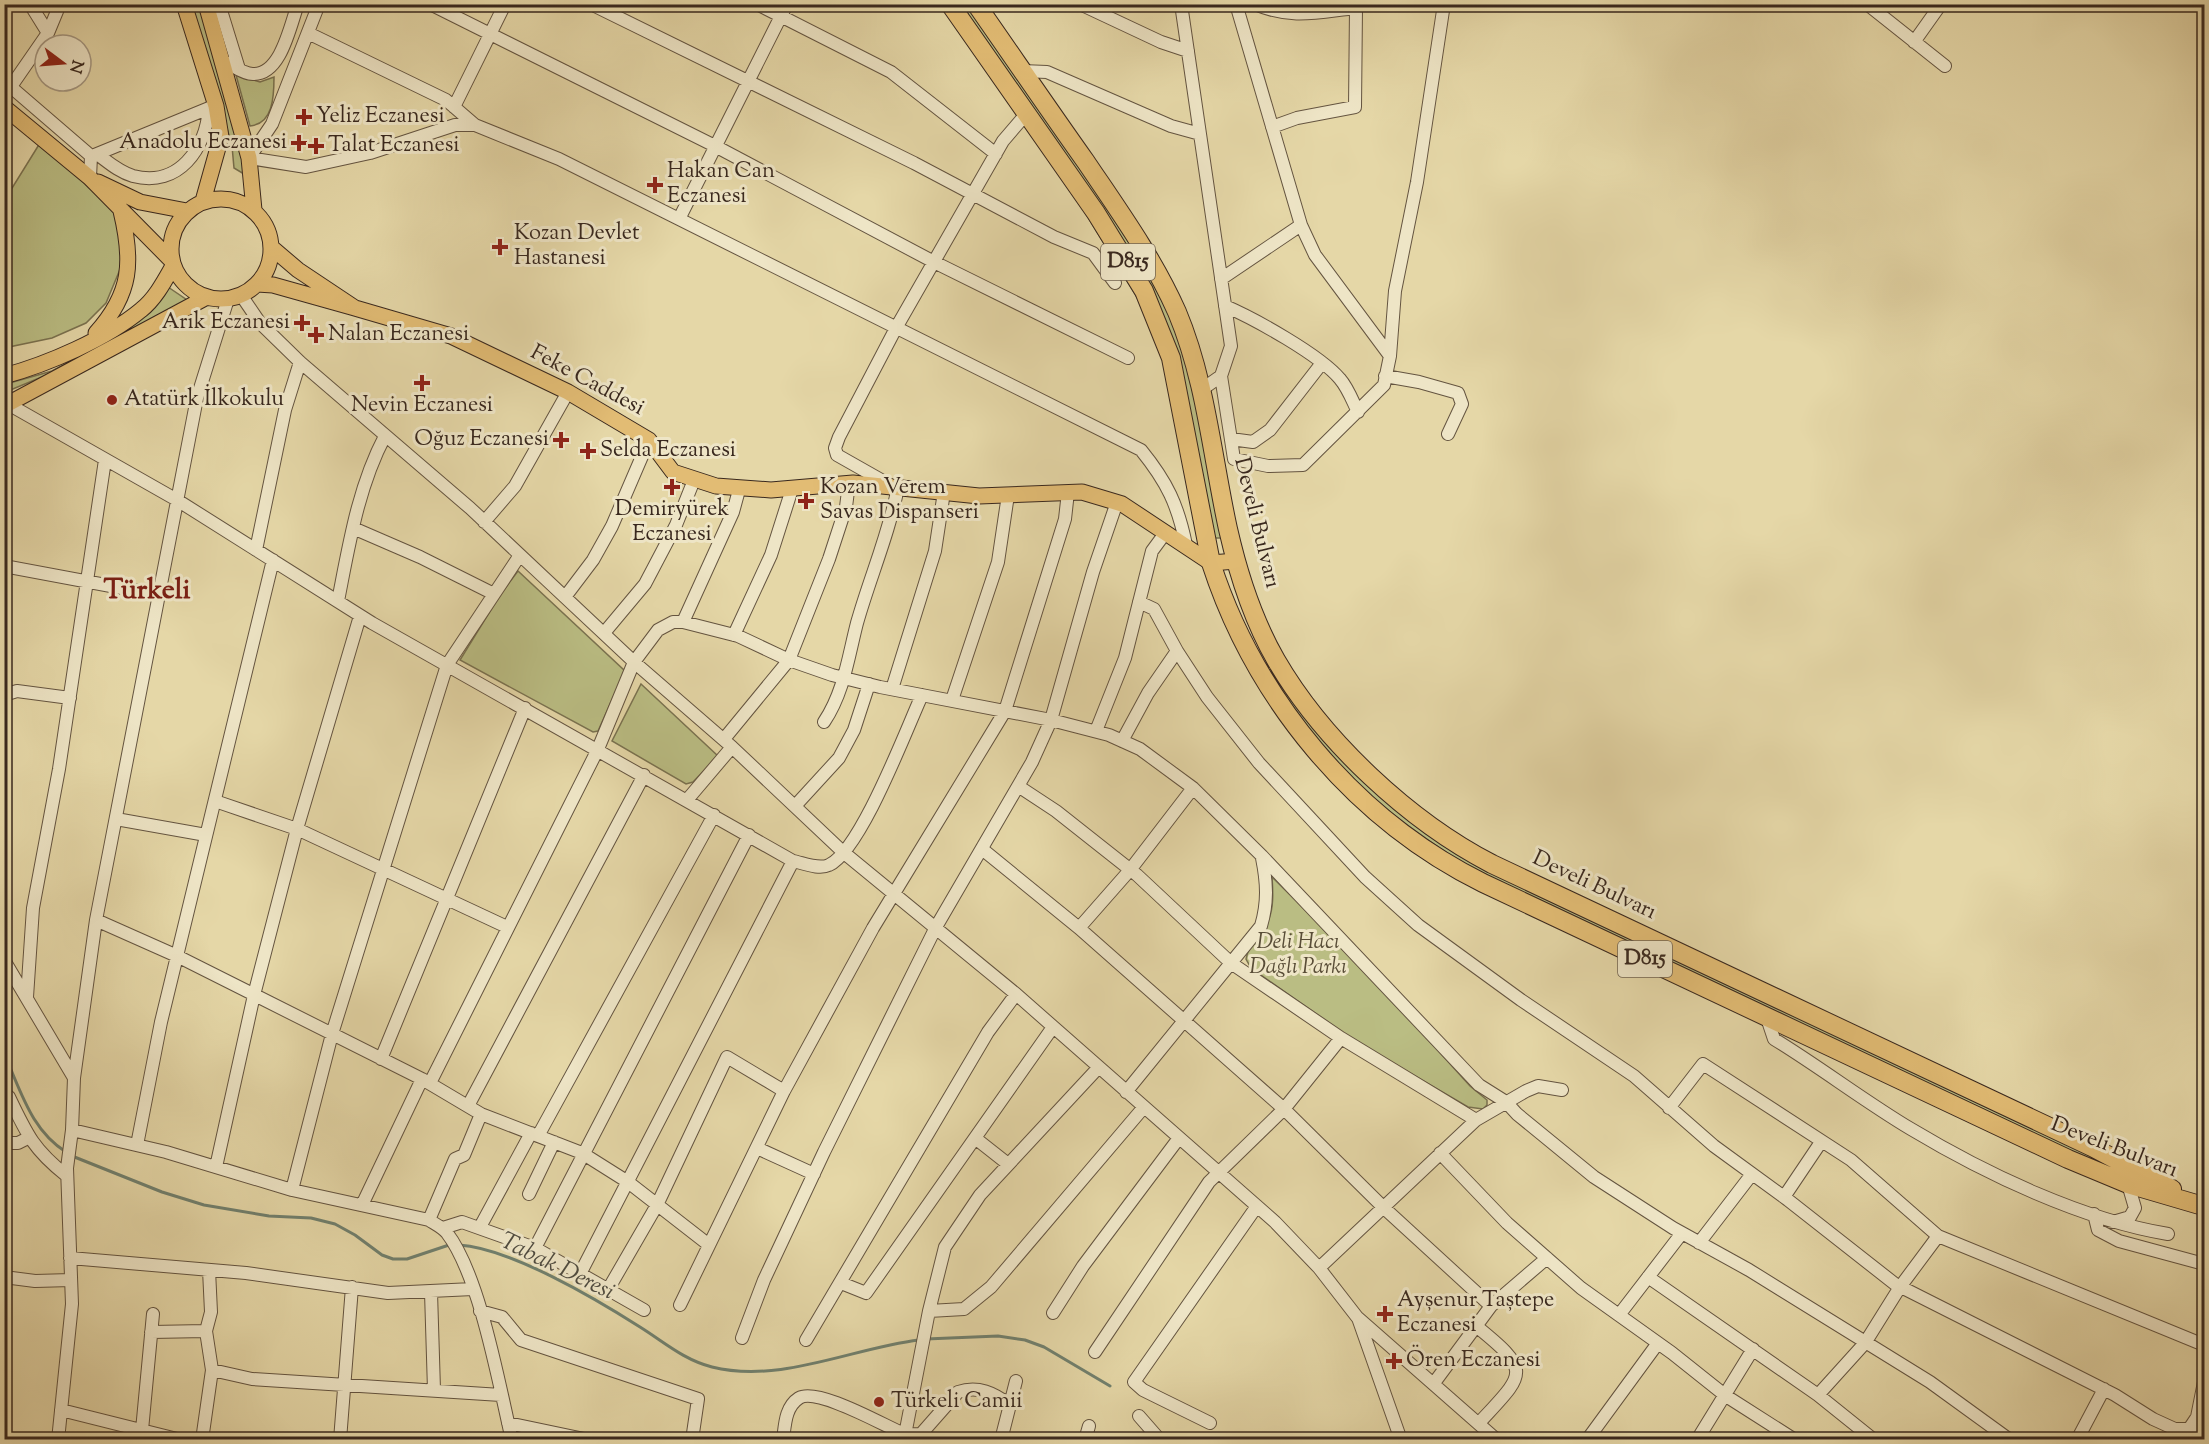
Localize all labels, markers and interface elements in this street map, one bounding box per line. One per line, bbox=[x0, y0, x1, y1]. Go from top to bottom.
north arrow bbox=[33, 33, 93, 93]
text: N bbox=[62, 57, 88, 76]
place label: Yeliz Eczanesi bbox=[316, 101, 445, 133]
marker: Yeliz Eczanesi bbox=[297, 110, 311, 124]
place label: Anadolu Eczanesi bbox=[119, 127, 287, 159]
place label: Talat Eczanesi bbox=[328, 130, 460, 162]
marker: Anadolu Eczanesi bbox=[292, 136, 306, 150]
marker: Talat Eczanesi bbox=[309, 139, 323, 153]
place label: Hakan Can Eczanesi bbox=[667, 156, 775, 213]
marker: Hakan Can Eczanesi bbox=[648, 178, 662, 192]
place label: Kozan Devlet Hastanesi bbox=[514, 218, 640, 275]
marker: Kozan Devlet Hastanesi bbox=[491, 238, 509, 256]
road number: D815 bbox=[1101, 244, 1155, 280]
place label: Arık Eczanesi bbox=[162, 307, 290, 339]
marker: Arık Eczanesi bbox=[295, 316, 309, 330]
place label: Nalan Eczanesi bbox=[328, 319, 469, 351]
marker: Nalan Eczanesi bbox=[309, 328, 323, 342]
street label: Feke Caddesi bbox=[524, 337, 650, 425]
marker: Nevin Eczanesi bbox=[415, 376, 429, 390]
place label: Atatürk İlkokulu bbox=[124, 384, 284, 416]
place label: Nevin Eczanesi bbox=[351, 390, 493, 422]
marker: Atatürk İlkokulu bbox=[105, 393, 119, 407]
place label: Oğuz Eczanesi bbox=[414, 424, 549, 456]
marker: Oğuz Eczanesi bbox=[554, 433, 568, 447]
place label: Selda Eczanesi bbox=[600, 435, 736, 467]
marker: Selda Eczanesi bbox=[581, 444, 595, 458]
street label: Develi Bulvarı bbox=[1224, 454, 1288, 592]
place label: Kozan Verem Savas Dispanseri bbox=[820, 472, 979, 529]
marker: Demiryürek Eczanesi bbox=[665, 480, 679, 494]
marker: Kozan Verem Savas Dispanseri bbox=[797, 492, 815, 510]
place label: Demiryürek Eczanesi bbox=[615, 494, 729, 551]
district label: Türkeli bbox=[103, 571, 191, 611]
street label: Develi Bulvarı bbox=[1527, 843, 1661, 929]
park label: Deli Hacı Dağlı Parkı bbox=[1249, 927, 1347, 984]
road number: D815 bbox=[1618, 941, 1672, 977]
street label: Develi Bulvarı bbox=[2046, 1109, 2182, 1187]
water label: Tabak Deresi bbox=[494, 1225, 620, 1309]
place label: Ayşenur Taştepe Eczanesi bbox=[1397, 1285, 1554, 1342]
marker: Ayşenur Taştepe Eczanesi bbox=[1378, 1307, 1392, 1321]
place label: Ören Eczanesi bbox=[1406, 1344, 1541, 1377]
marker: Ören Eczanesi bbox=[1387, 1354, 1401, 1368]
place label: Türkeli Camii bbox=[891, 1386, 1022, 1418]
marker: Türkeli Camii bbox=[872, 1395, 886, 1409]

